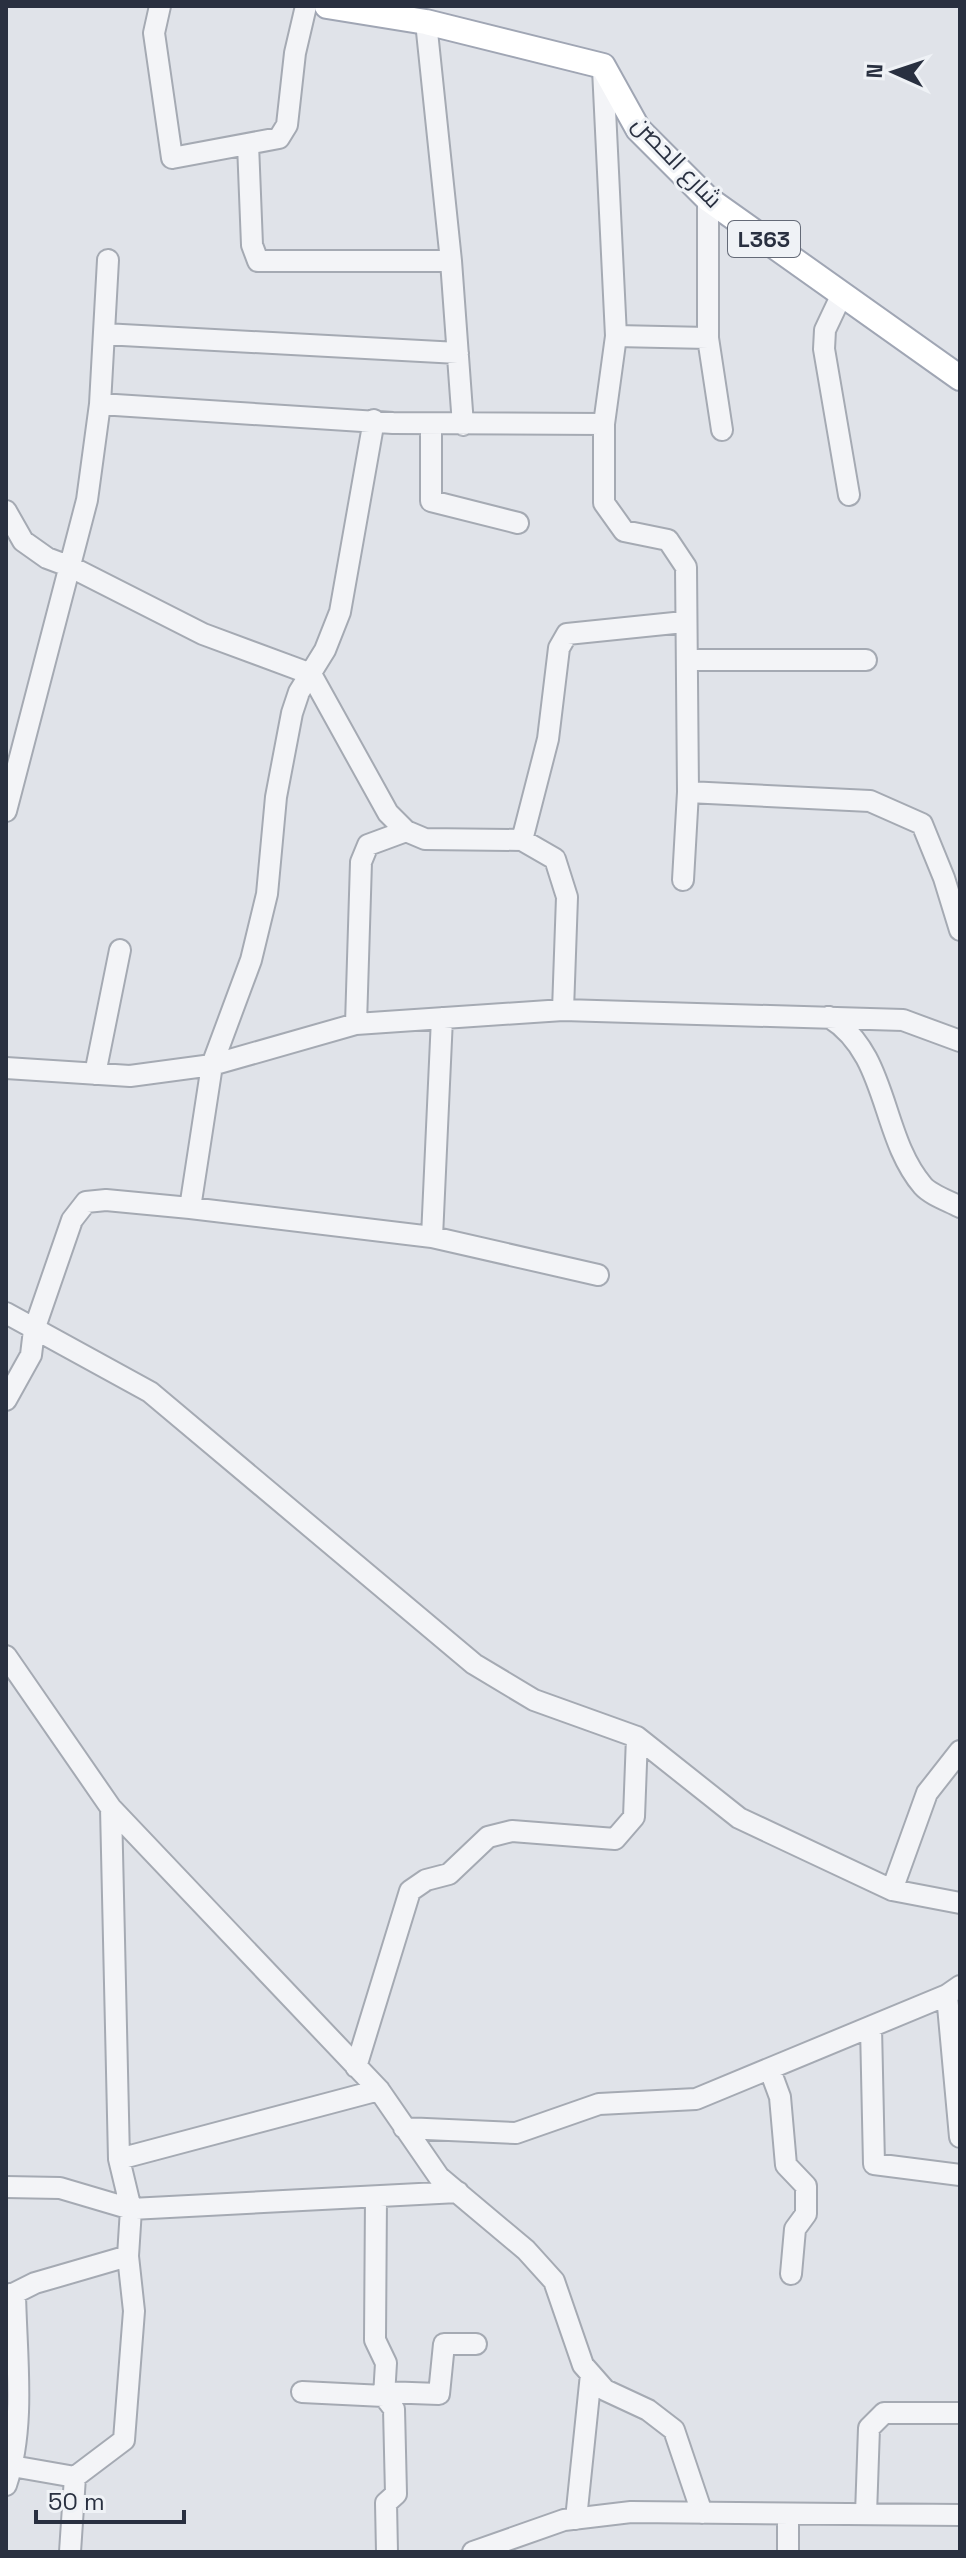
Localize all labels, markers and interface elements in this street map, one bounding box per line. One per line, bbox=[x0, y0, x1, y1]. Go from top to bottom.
north arrow bbox=[854, 32, 934, 112]
text: N bbox=[860, 63, 888, 79]
street label: شارع الحصن bbox=[625, 109, 729, 215]
road number: L363 bbox=[728, 221, 800, 257]
scale bar bbox=[36, 2474, 184, 2524]
text: 50 m bbox=[48, 2486, 105, 2517]

